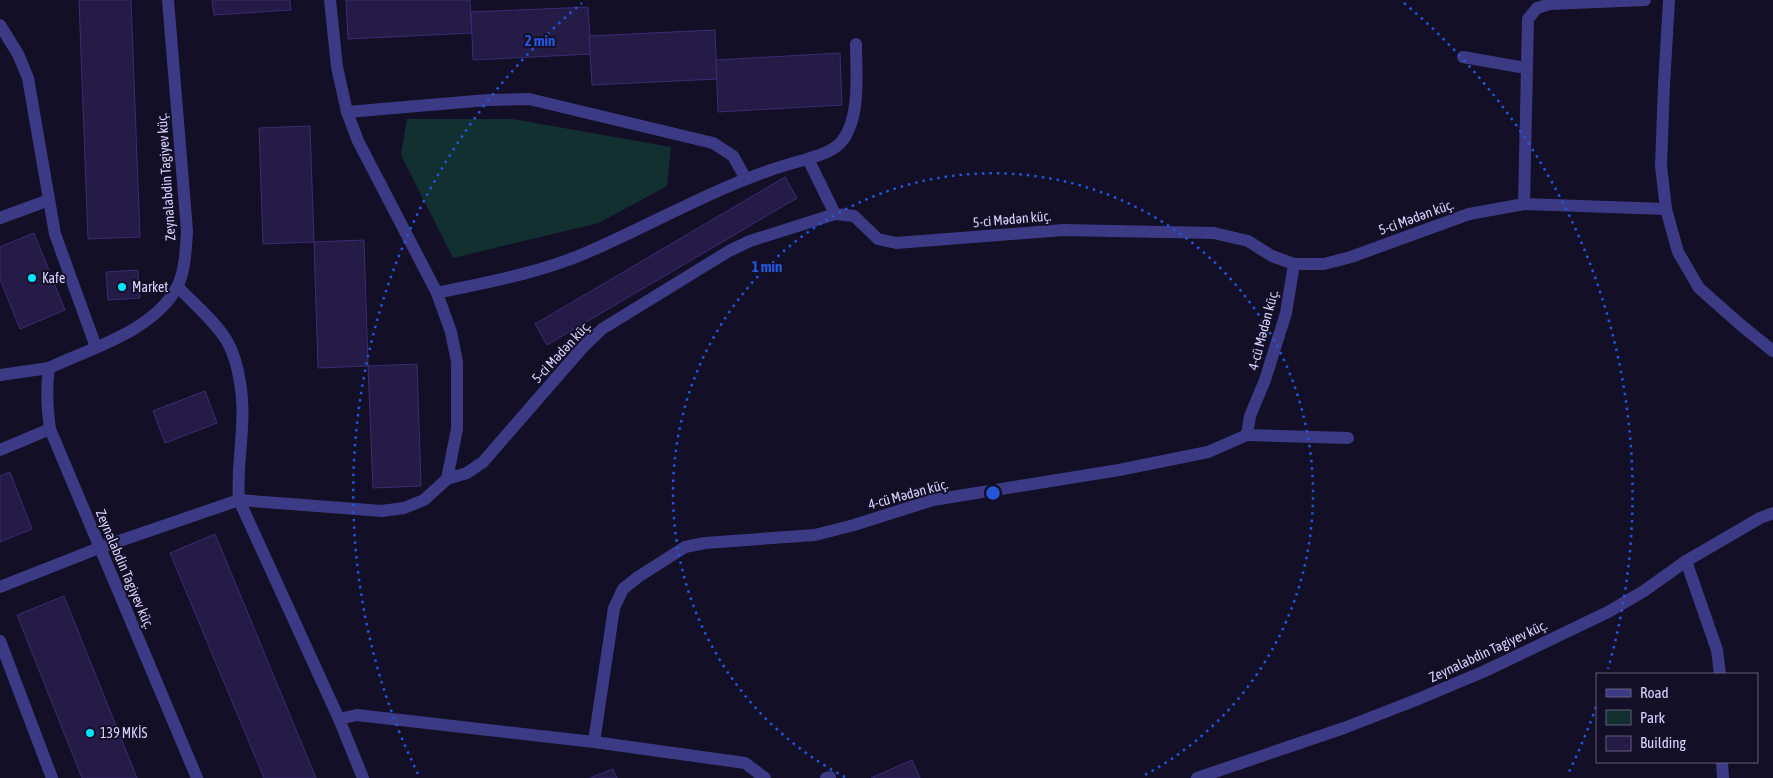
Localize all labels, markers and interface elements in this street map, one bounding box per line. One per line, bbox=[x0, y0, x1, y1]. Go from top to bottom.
text: 2 min bbox=[525, 32, 555, 49]
street label: Zeynalabdin Tagiyev küç. bbox=[154, 113, 178, 241]
street label: 5-ci Mədən küç. bbox=[1376, 196, 1456, 238]
street label: 5-ci Mədən küç. bbox=[972, 208, 1052, 230]
text: 1 min bbox=[752, 258, 782, 275]
place label: Kafe bbox=[42, 270, 65, 286]
marker: Kafe bbox=[26, 272, 38, 284]
place label: Market bbox=[132, 279, 168, 295]
marker: Market bbox=[116, 281, 128, 293]
street label: 4-cü Mədən küç. bbox=[1245, 288, 1281, 372]
street label: 5-ci Mədən küç. bbox=[528, 318, 594, 386]
street label: 4-cü Mədən küç. bbox=[866, 476, 950, 512]
centre of rings bbox=[984, 484, 1002, 502]
street label: Zeynalabdin Tagiyev küç. bbox=[93, 507, 157, 631]
street label: Zeynalabdin Tagiyev küç. bbox=[1427, 617, 1549, 685]
legend bbox=[1596, 673, 1758, 763]
text: Road bbox=[1640, 684, 1669, 701]
text: Park bbox=[1640, 709, 1665, 726]
place label: 139 MKİS bbox=[100, 725, 147, 741]
marker: 139 MKİS bbox=[84, 727, 96, 739]
text: Building bbox=[1640, 734, 1686, 751]

